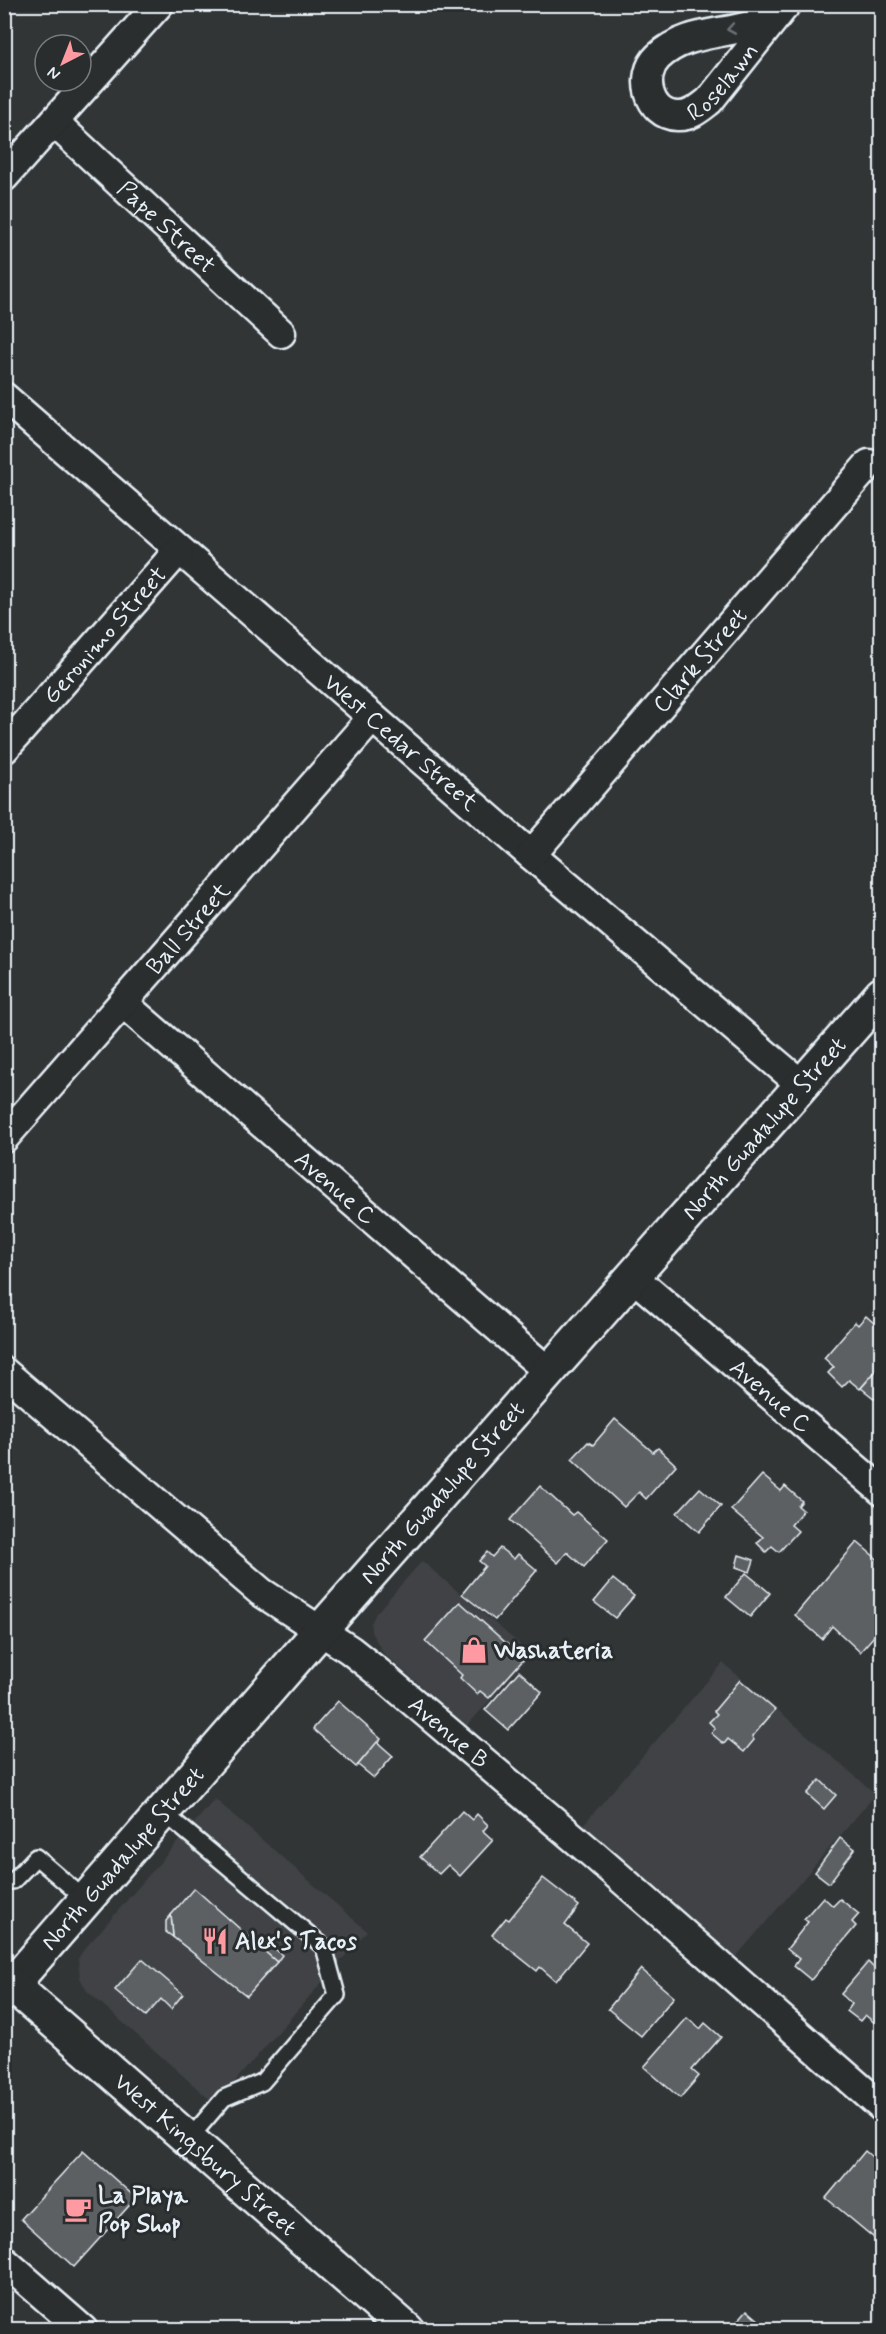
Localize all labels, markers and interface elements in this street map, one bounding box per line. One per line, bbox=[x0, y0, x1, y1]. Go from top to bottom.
one-way arrow bbox=[726, 22, 736, 35]
north arrow bbox=[33, 33, 93, 93]
street label: Roselawn bbox=[682, 37, 766, 129]
text: N bbox=[43, 62, 65, 84]
street label: Pape Street bbox=[110, 174, 222, 281]
street label: Geronimo Street bbox=[37, 560, 174, 711]
street label: Clark Street bbox=[647, 602, 755, 720]
street label: West Cedar Street bbox=[316, 668, 484, 819]
street label: Ball Street bbox=[140, 876, 238, 982]
street label: North Guadalupe Street bbox=[676, 1031, 854, 1227]
street label: Avenue C bbox=[287, 1144, 382, 1232]
street label: Avenue C bbox=[722, 1353, 818, 1441]
street label: North Guadalupe Street bbox=[354, 1395, 532, 1592]
shop icon: Washateria bbox=[459, 1635, 489, 1665]
place label: Washateria bbox=[493, 1636, 613, 1667]
street label: Avenue B bbox=[401, 1690, 495, 1776]
street label: North Guadalupe Street bbox=[35, 1761, 212, 1958]
restaurant icon: Alex's Tacos bbox=[200, 1926, 230, 1956]
place label: Alex's Tacos bbox=[235, 1927, 357, 1958]
street label: West Kingsbury Street bbox=[107, 2067, 303, 2244]
place label: La Playa Pop Shop bbox=[98, 2181, 188, 2240]
cafe icon: La Playa Pop Shop bbox=[63, 2194, 93, 2224]

